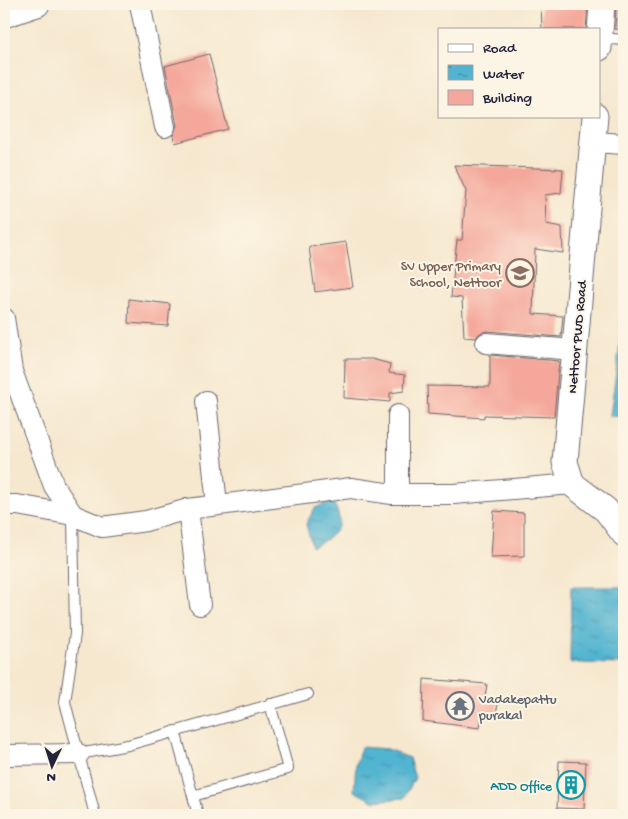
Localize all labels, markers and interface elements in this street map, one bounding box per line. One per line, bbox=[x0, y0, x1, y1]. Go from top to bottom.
legend bbox=[438, 28, 600, 118]
text: Road bbox=[483, 40, 517, 58]
text: Water bbox=[483, 66, 525, 84]
text: Building bbox=[482, 90, 532, 108]
school or university icon: SV Upper Primary School, Nettoor bbox=[505, 258, 535, 288]
place label: SV Upper Primary School, Nettoor bbox=[401, 259, 502, 292]
street label: Nettoor PWD Road bbox=[565, 278, 592, 394]
temple icon: Vadakepattu purakal bbox=[445, 691, 475, 721]
place label: Vadakepattu purakal bbox=[478, 692, 557, 725]
north arrow bbox=[28, 742, 78, 792]
text: N bbox=[46, 768, 56, 785]
building icon: ADD Office bbox=[556, 770, 586, 800]
place label: ADD Office bbox=[490, 779, 553, 796]

